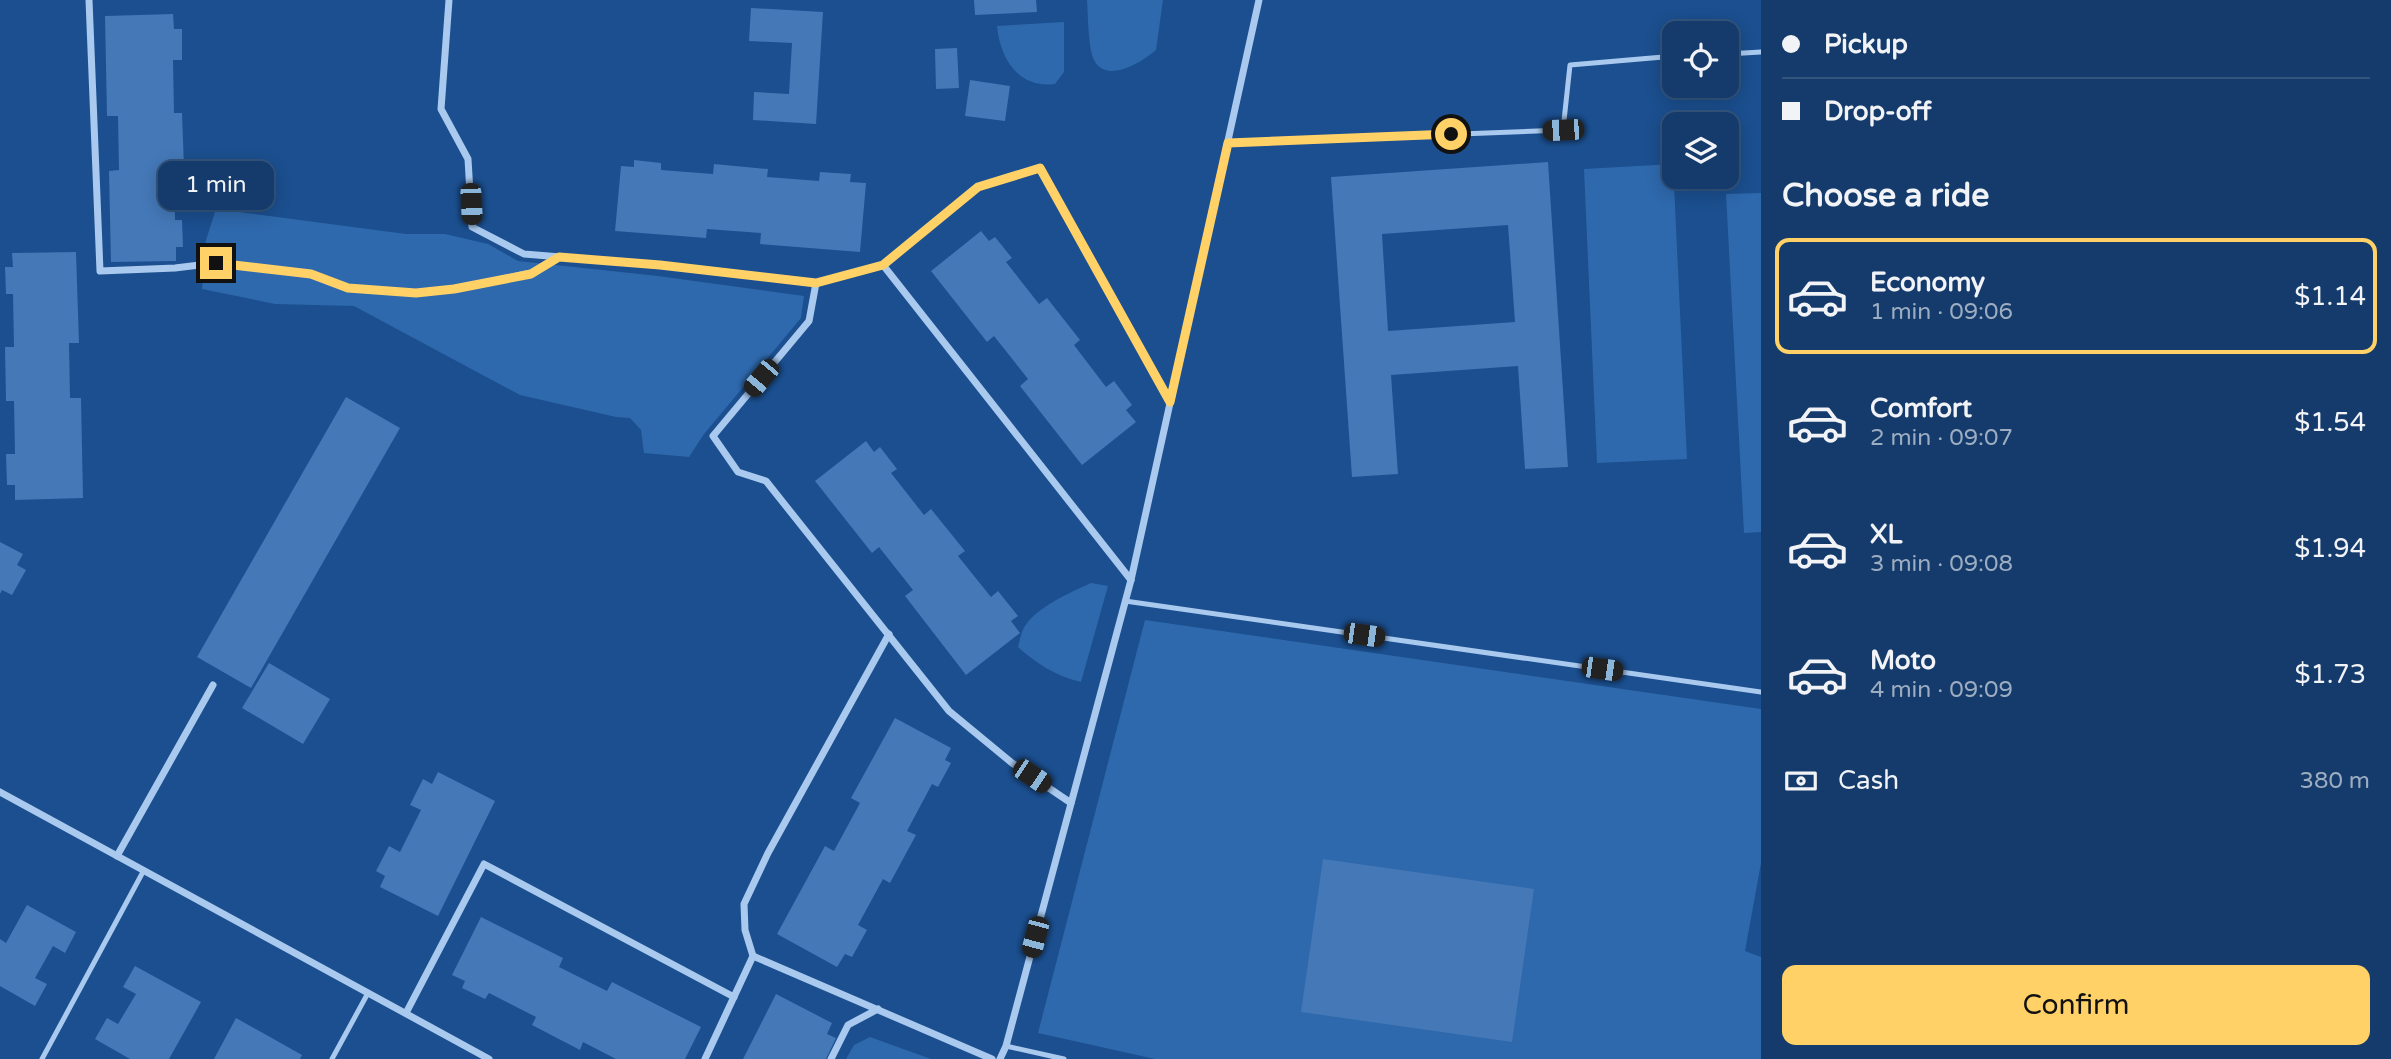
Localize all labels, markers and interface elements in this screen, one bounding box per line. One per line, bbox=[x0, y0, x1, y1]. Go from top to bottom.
map controls bbox=[1662, 21, 1739, 189]
button: locate bbox=[1662, 21, 1739, 98]
text: Pickup bbox=[1824, 29, 1908, 60]
text: Drop-off bbox=[1824, 96, 1931, 127]
button: layers bbox=[1662, 112, 1739, 189]
route start bbox=[1435, 118, 1467, 150]
car bbox=[1542, 119, 1585, 141]
callout: 1 min bbox=[158, 162, 274, 210]
text: 1 min bbox=[185, 171, 247, 199]
text: Choose a ride bbox=[1782, 177, 1989, 215]
car bbox=[460, 182, 483, 226]
route end bbox=[200, 247, 232, 279]
icon: car bbox=[1786, 265, 1849, 328]
text: Economy bbox=[1870, 267, 1985, 298]
text: $1.14 bbox=[2294, 281, 2366, 312]
text: 1 min · 09:06 bbox=[1870, 298, 2013, 326]
car bbox=[740, 355, 783, 401]
icon: car bbox=[1786, 391, 1849, 454]
text: Comfort bbox=[1870, 393, 1972, 424]
text: $1.54 bbox=[2294, 407, 2366, 438]
text: 2 min · 09:07 bbox=[1870, 424, 2013, 452]
icon: car bbox=[1786, 517, 1849, 580]
text: XL bbox=[1870, 519, 1902, 550]
text: $1.94 bbox=[2294, 533, 2366, 564]
text: 3 min · 09:08 bbox=[1870, 550, 2013, 578]
car bbox=[1342, 622, 1387, 648]
icon: car bbox=[1786, 643, 1849, 706]
text: Moto bbox=[1870, 645, 1936, 676]
car bbox=[1580, 656, 1625, 682]
text: $1.73 bbox=[2294, 659, 2366, 690]
text: 4 min · 09:09 bbox=[1870, 676, 2013, 704]
car bbox=[1009, 756, 1056, 796]
icon: cash bbox=[1782, 762, 1820, 800]
text: Cash bbox=[1838, 765, 1899, 796]
text: 380 m bbox=[2300, 767, 2370, 795]
car bbox=[1020, 914, 1051, 960]
button: Confirm bbox=[1782, 965, 2370, 1045]

